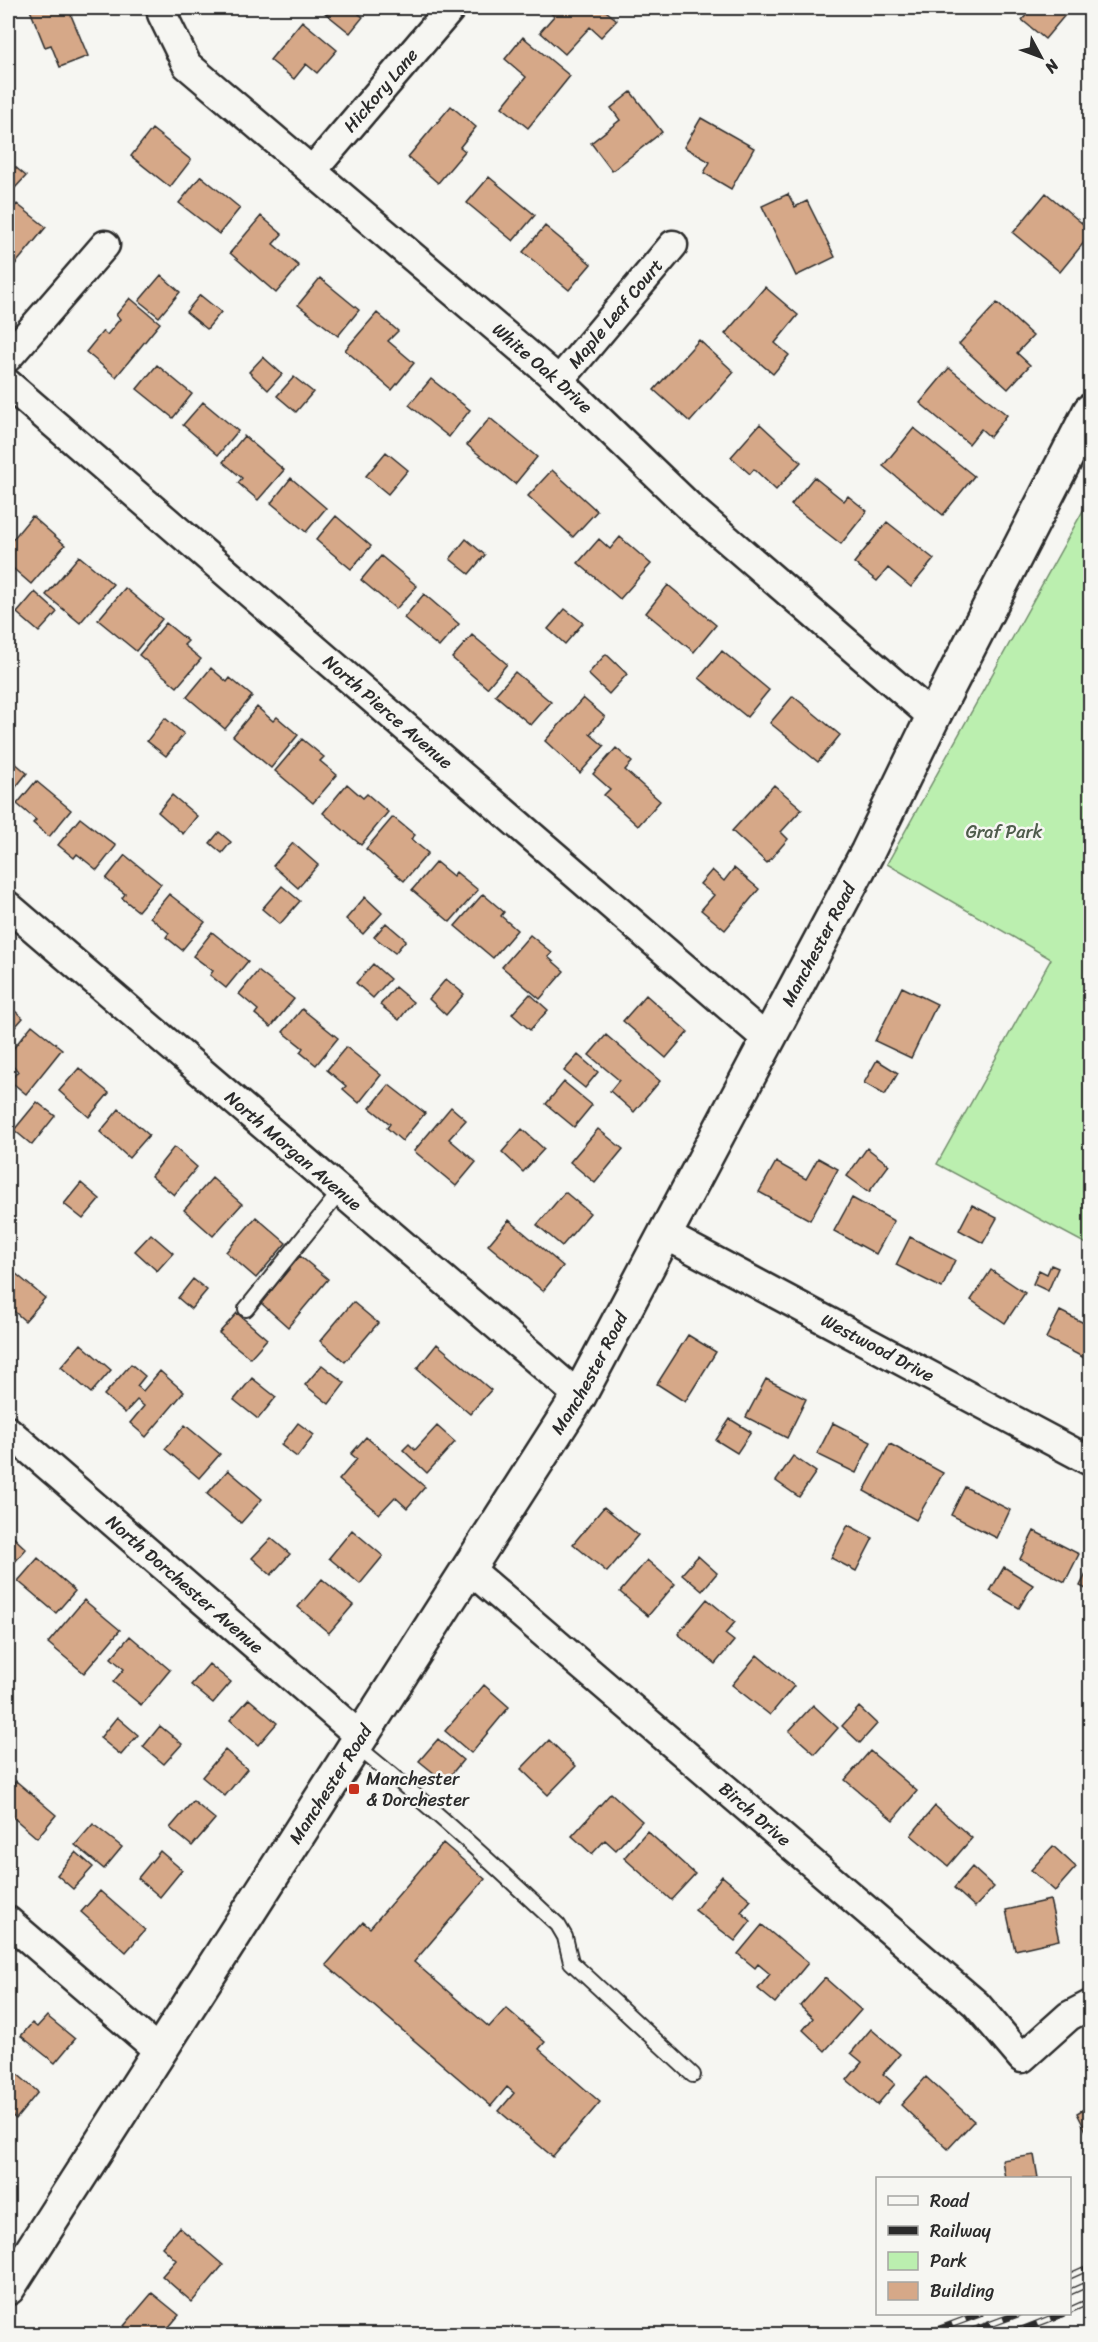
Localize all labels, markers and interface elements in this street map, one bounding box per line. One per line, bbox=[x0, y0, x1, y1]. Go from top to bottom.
north arrow bbox=[1011, 27, 1071, 87]
street label: Hickory Lane bbox=[335, 41, 426, 140]
text: N bbox=[1037, 52, 1067, 81]
street label: Maple Leaf Court bbox=[560, 251, 671, 376]
street label: White Oak Drive bbox=[485, 315, 600, 422]
street label: North Pierce Avenue bbox=[316, 646, 460, 778]
park label: Graf Park bbox=[966, 816, 1043, 848]
street label: Manchester Road bbox=[772, 875, 865, 1013]
street label: North Morgan Avenue bbox=[217, 1082, 370, 1220]
street label: Westwood Drive bbox=[815, 1304, 940, 1391]
street label: Manchester Road bbox=[542, 1305, 638, 1441]
street label: North Dorchester Avenue bbox=[98, 1506, 271, 1662]
street label: Manchester Road bbox=[280, 1717, 382, 1851]
place label: Manchester & Dorchester bbox=[366, 1763, 471, 1816]
street label: Birch Drive bbox=[711, 1774, 798, 1855]
marker: Manchester & Dorchester bbox=[347, 1782, 361, 1796]
legend bbox=[876, 2177, 1071, 2315]
text: Road bbox=[930, 2185, 970, 2217]
text: Railway bbox=[930, 2215, 992, 2247]
text: Park bbox=[930, 2245, 967, 2277]
text: Building bbox=[930, 2275, 994, 2307]

